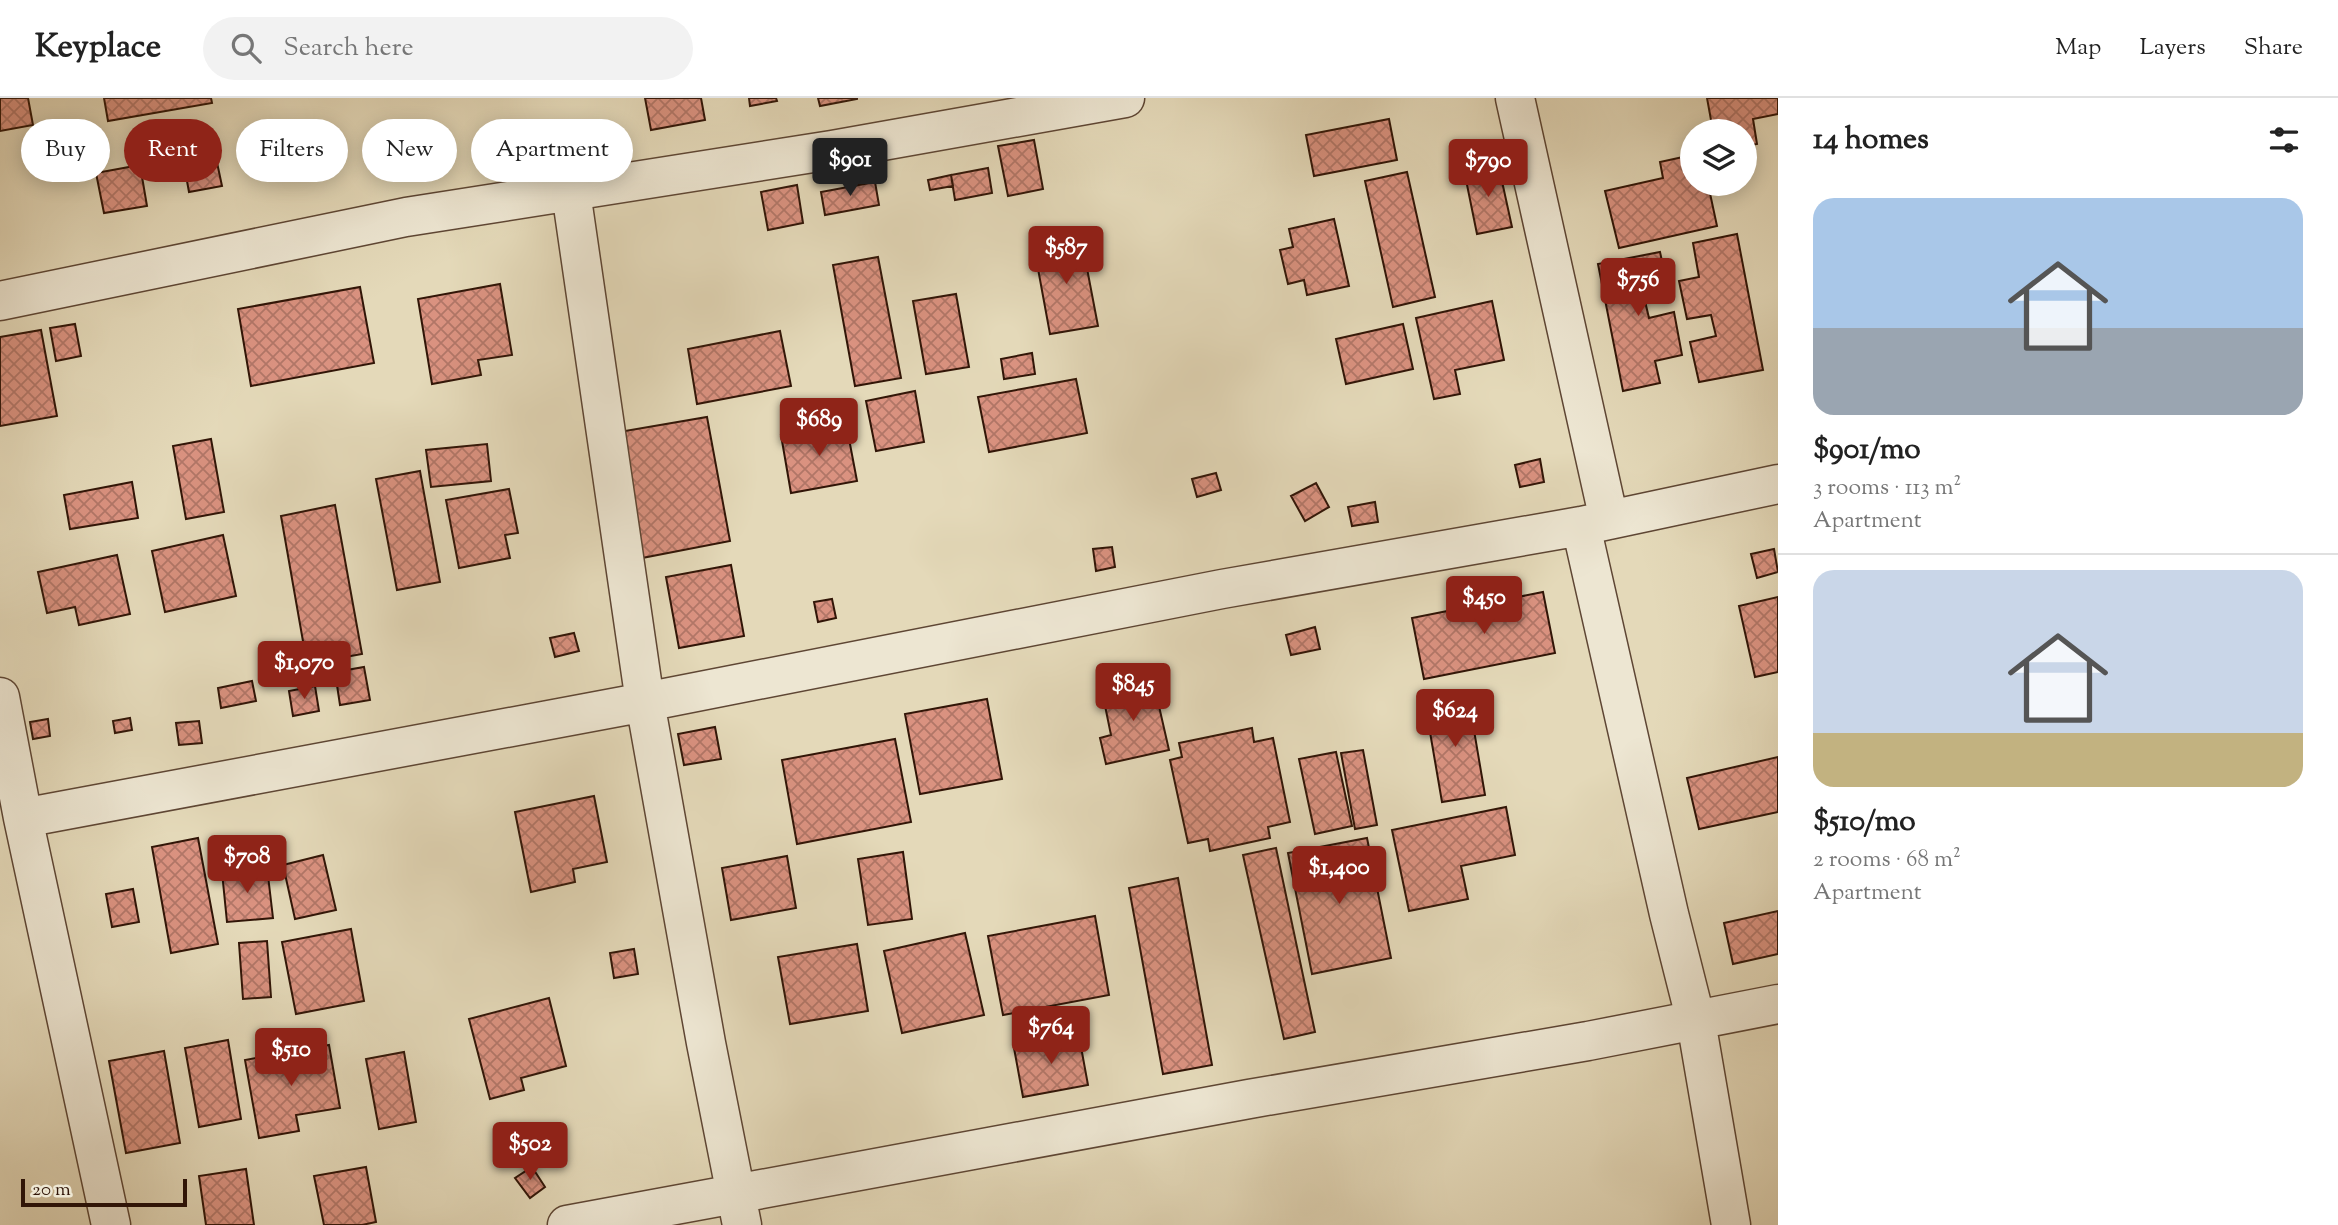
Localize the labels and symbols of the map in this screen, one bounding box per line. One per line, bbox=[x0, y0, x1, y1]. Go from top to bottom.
pin: $901 bbox=[809, 139, 891, 198]
pin: $790 bbox=[1447, 140, 1529, 199]
pin: $587 bbox=[1025, 226, 1107, 286]
pin: $756 bbox=[1597, 258, 1679, 318]
pin: $689 bbox=[778, 398, 860, 458]
pin: $450 bbox=[1443, 576, 1525, 636]
pin: $1,070 bbox=[247, 642, 361, 701]
pin: $845 bbox=[1092, 664, 1174, 723]
pin: $624 bbox=[1414, 690, 1496, 749]
pin: $708 bbox=[206, 836, 288, 895]
pin: $1,400 bbox=[1282, 846, 1396, 906]
pin: $764 bbox=[1010, 1006, 1092, 1066]
pin: $510 bbox=[250, 1028, 332, 1088]
pin: $502 bbox=[489, 1122, 571, 1182]
scale bar bbox=[21, 1176, 187, 1208]

